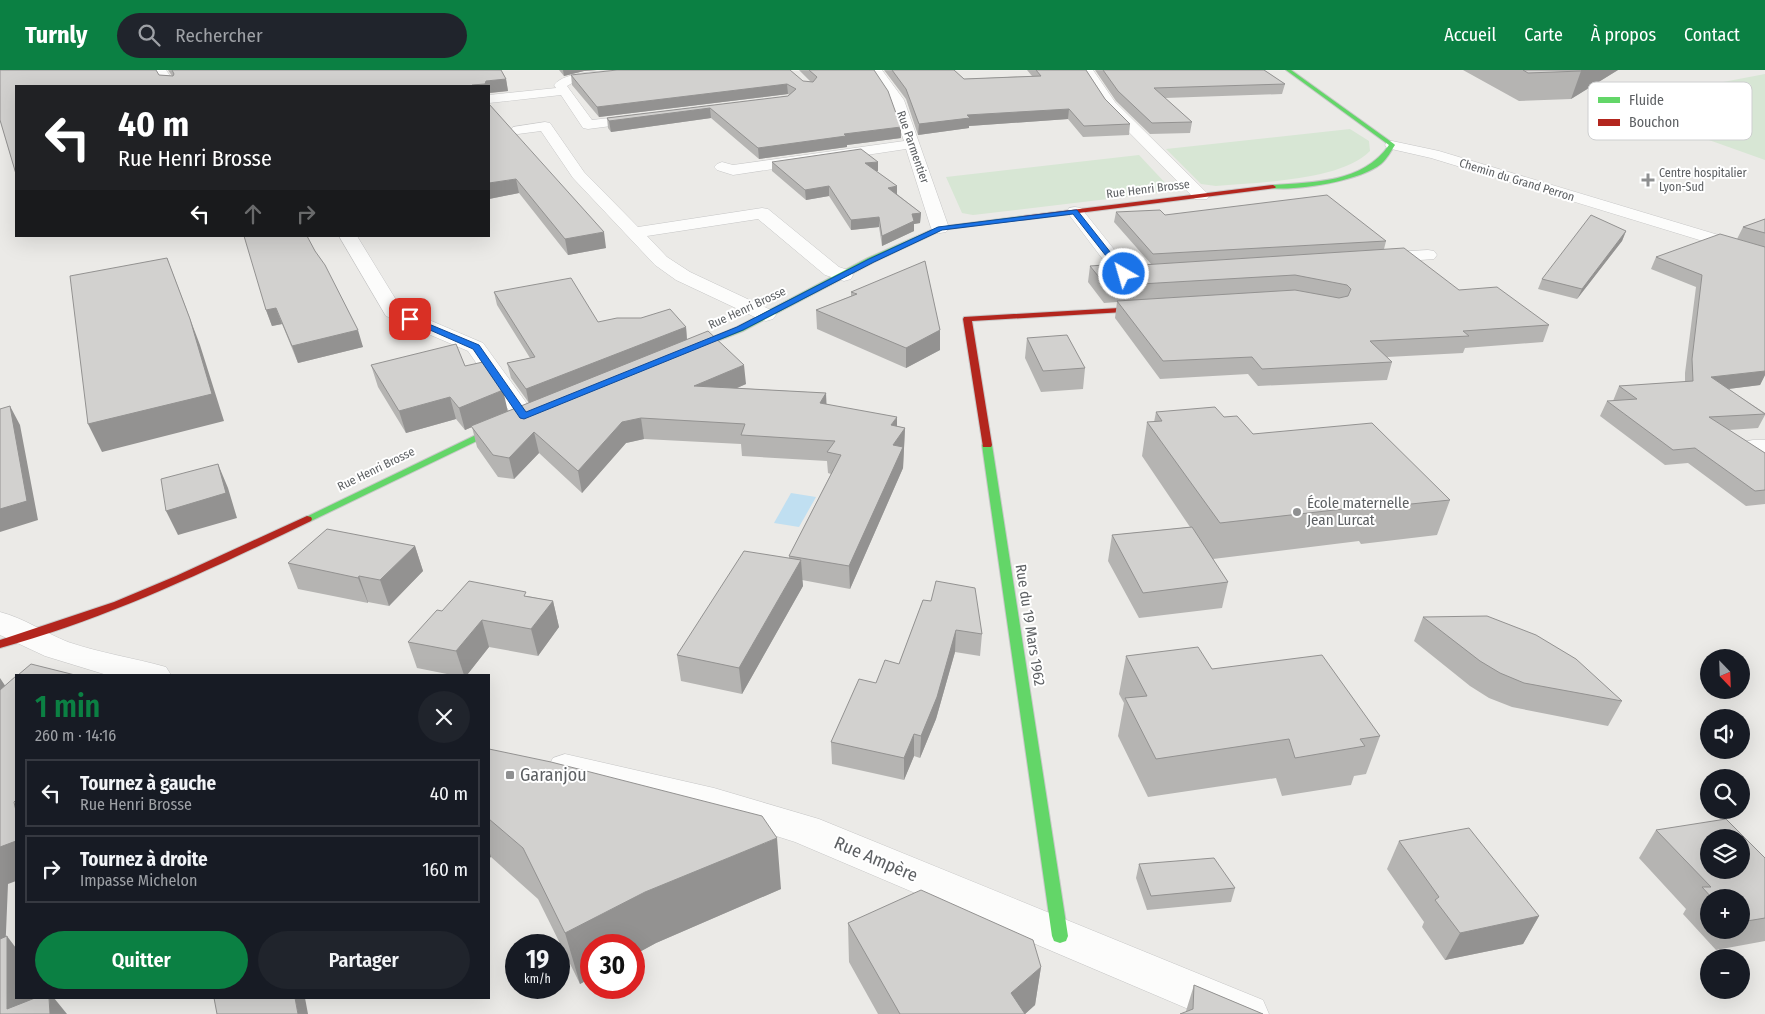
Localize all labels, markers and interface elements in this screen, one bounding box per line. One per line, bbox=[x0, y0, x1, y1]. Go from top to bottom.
search box bbox=[117, 13, 467, 58]
text: Turnly bbox=[25, 21, 87, 49]
icon: search bbox=[135, 21, 163, 49]
text: Rechercher bbox=[175, 24, 263, 47]
text: Accueil bbox=[1444, 24, 1496, 46]
text: Carte bbox=[1524, 24, 1563, 46]
text: À propos bbox=[1591, 24, 1656, 46]
text: Contact bbox=[1684, 24, 1740, 46]
legend bbox=[1588, 82, 1752, 140]
text: Fluide bbox=[1629, 92, 1664, 109]
text: 40 m bbox=[118, 103, 189, 145]
icon: left bbox=[35, 105, 100, 170]
street label: Rue Parmentier bbox=[894, 109, 932, 186]
text: Bouchon bbox=[1629, 114, 1679, 131]
text: Rue Henri Brosse bbox=[118, 145, 272, 172]
street label: Chemin du Grand Perron bbox=[1458, 156, 1576, 204]
place label: Centre hospitalier Lyon-Sud bbox=[1659, 166, 1748, 194]
marker: Centre hospitalier Lyon-Sud bbox=[1641, 173, 1655, 187]
street label: Rue Henri Brosse bbox=[1106, 177, 1191, 201]
icon: left bbox=[186, 200, 214, 228]
icon: ahead bbox=[239, 200, 267, 228]
icon: right bbox=[292, 200, 320, 228]
position arrow bbox=[1097, 247, 1149, 299]
street label: Rue Henri Brosse bbox=[706, 284, 788, 332]
pin bbox=[389, 298, 431, 340]
icon: arrive bbox=[396, 305, 424, 333]
street label: Rue Henri Brosse bbox=[335, 444, 417, 494]
place label: École maternelle Jean Lurcat bbox=[1307, 494, 1409, 529]
marker: École maternelle Jean Lurcat bbox=[1291, 506, 1303, 518]
street label: Rue du 19 Mars 1962 bbox=[1011, 563, 1049, 688]
north arrow bbox=[1700, 649, 1750, 699]
map controls bbox=[1700, 649, 1750, 999]
text: 1 min bbox=[35, 689, 100, 725]
button: close bbox=[418, 691, 470, 743]
button: sound bbox=[1700, 709, 1750, 759]
text: 260 m · 14:16 bbox=[35, 726, 116, 745]
place label: Garanjou bbox=[520, 764, 587, 786]
marker: Garanjou bbox=[504, 769, 516, 781]
button: search bbox=[1700, 769, 1750, 819]
text: Tournez à gauche bbox=[80, 772, 216, 795]
icon: left bbox=[37, 779, 65, 807]
text: 40 m bbox=[430, 782, 468, 805]
text: Rue Henri Brosse bbox=[80, 795, 192, 814]
button: layers bbox=[1700, 829, 1750, 879]
street label: Rue Ampère bbox=[831, 832, 921, 887]
text: Tournez à droite bbox=[80, 848, 208, 871]
icon: right bbox=[37, 855, 65, 883]
text: 160 m bbox=[422, 858, 468, 881]
text: Impasse Michelon bbox=[80, 871, 197, 890]
button: + bbox=[1700, 889, 1750, 939]
button: Quitter bbox=[35, 931, 248, 989]
button: Partager bbox=[258, 931, 470, 989]
speed limit sign: 30 bbox=[580, 934, 645, 999]
text: 19 bbox=[526, 945, 549, 975]
button: − bbox=[1700, 949, 1750, 999]
text: km/h bbox=[524, 972, 551, 986]

